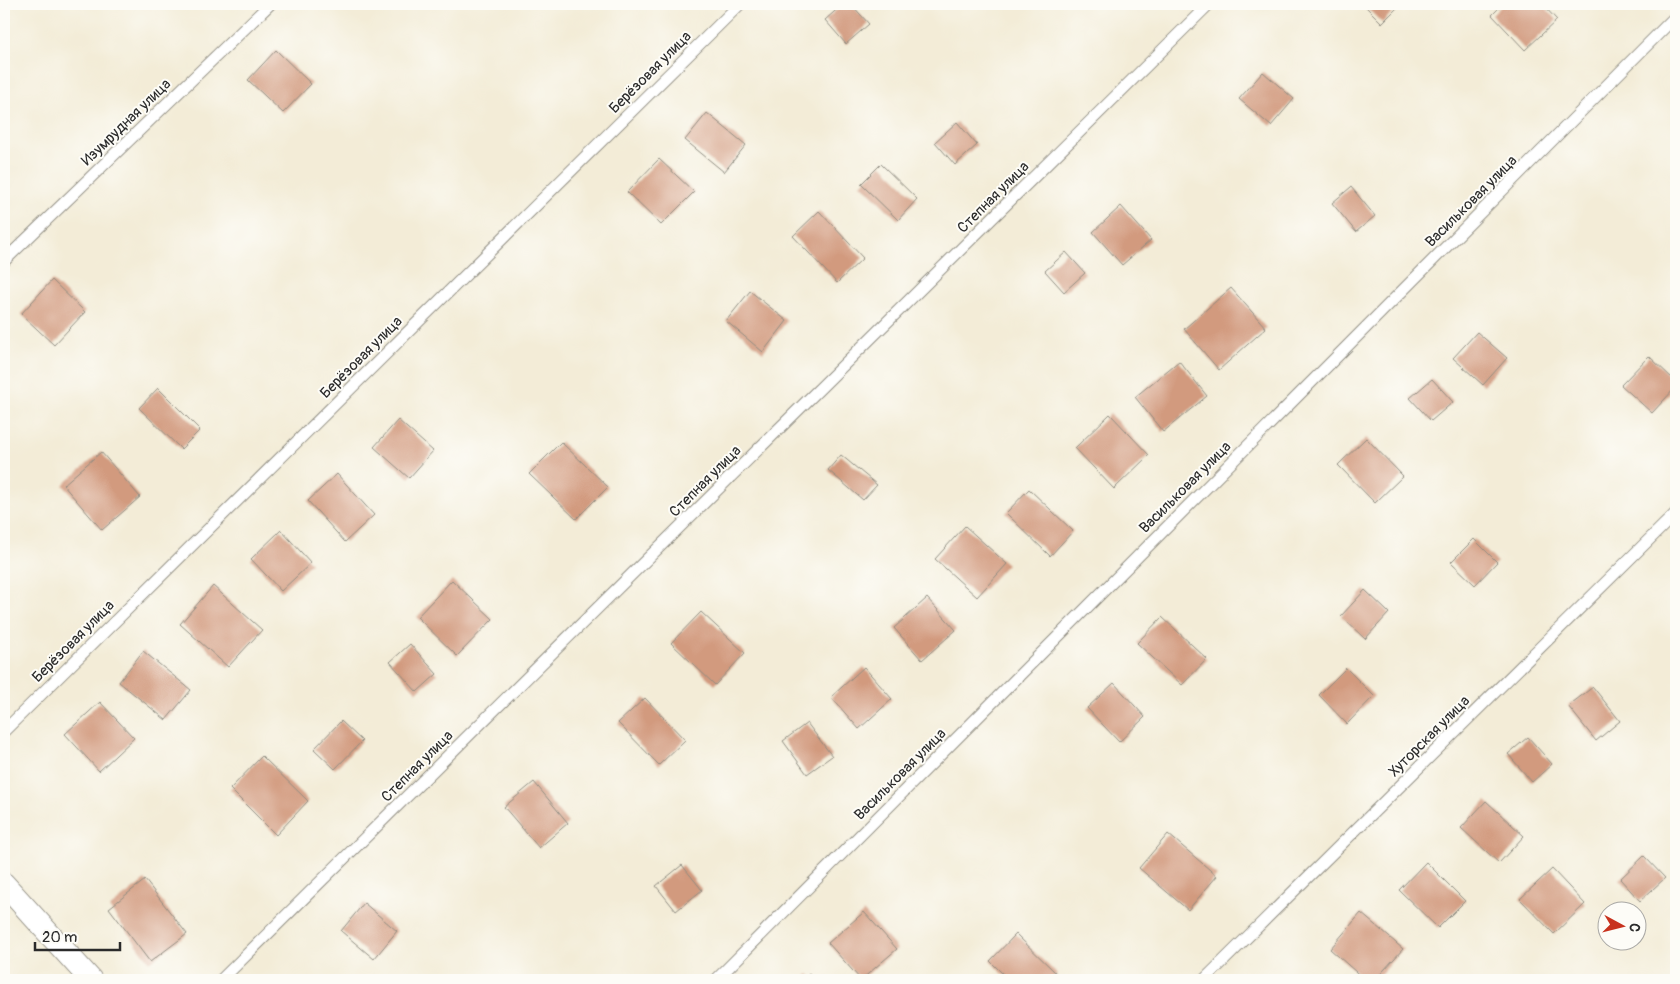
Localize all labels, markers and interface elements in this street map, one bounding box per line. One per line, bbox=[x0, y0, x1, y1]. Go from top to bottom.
street label: Берёзовая улица bbox=[605, 27, 696, 118]
street label: Изумрудная улица bbox=[78, 75, 175, 170]
street label: Васильковая улица bbox=[1421, 151, 1521, 251]
street label: Степная улица bbox=[953, 157, 1033, 237]
street label: Берёзовая улица bbox=[316, 312, 407, 403]
street label: Васильковая улица bbox=[1135, 437, 1235, 537]
street label: Степная улица bbox=[665, 441, 745, 521]
street label: Берёзовая улица bbox=[28, 596, 119, 687]
street label: Хуторская улица bbox=[1385, 692, 1474, 781]
street label: Васильковая улица bbox=[850, 724, 950, 824]
street label: Степная улица bbox=[377, 726, 457, 806]
north arrow bbox=[1598, 902, 1648, 952]
scale bar bbox=[35, 919, 120, 951]
text: С bbox=[1625, 922, 1643, 933]
text: 20 m bbox=[42, 928, 77, 947]

